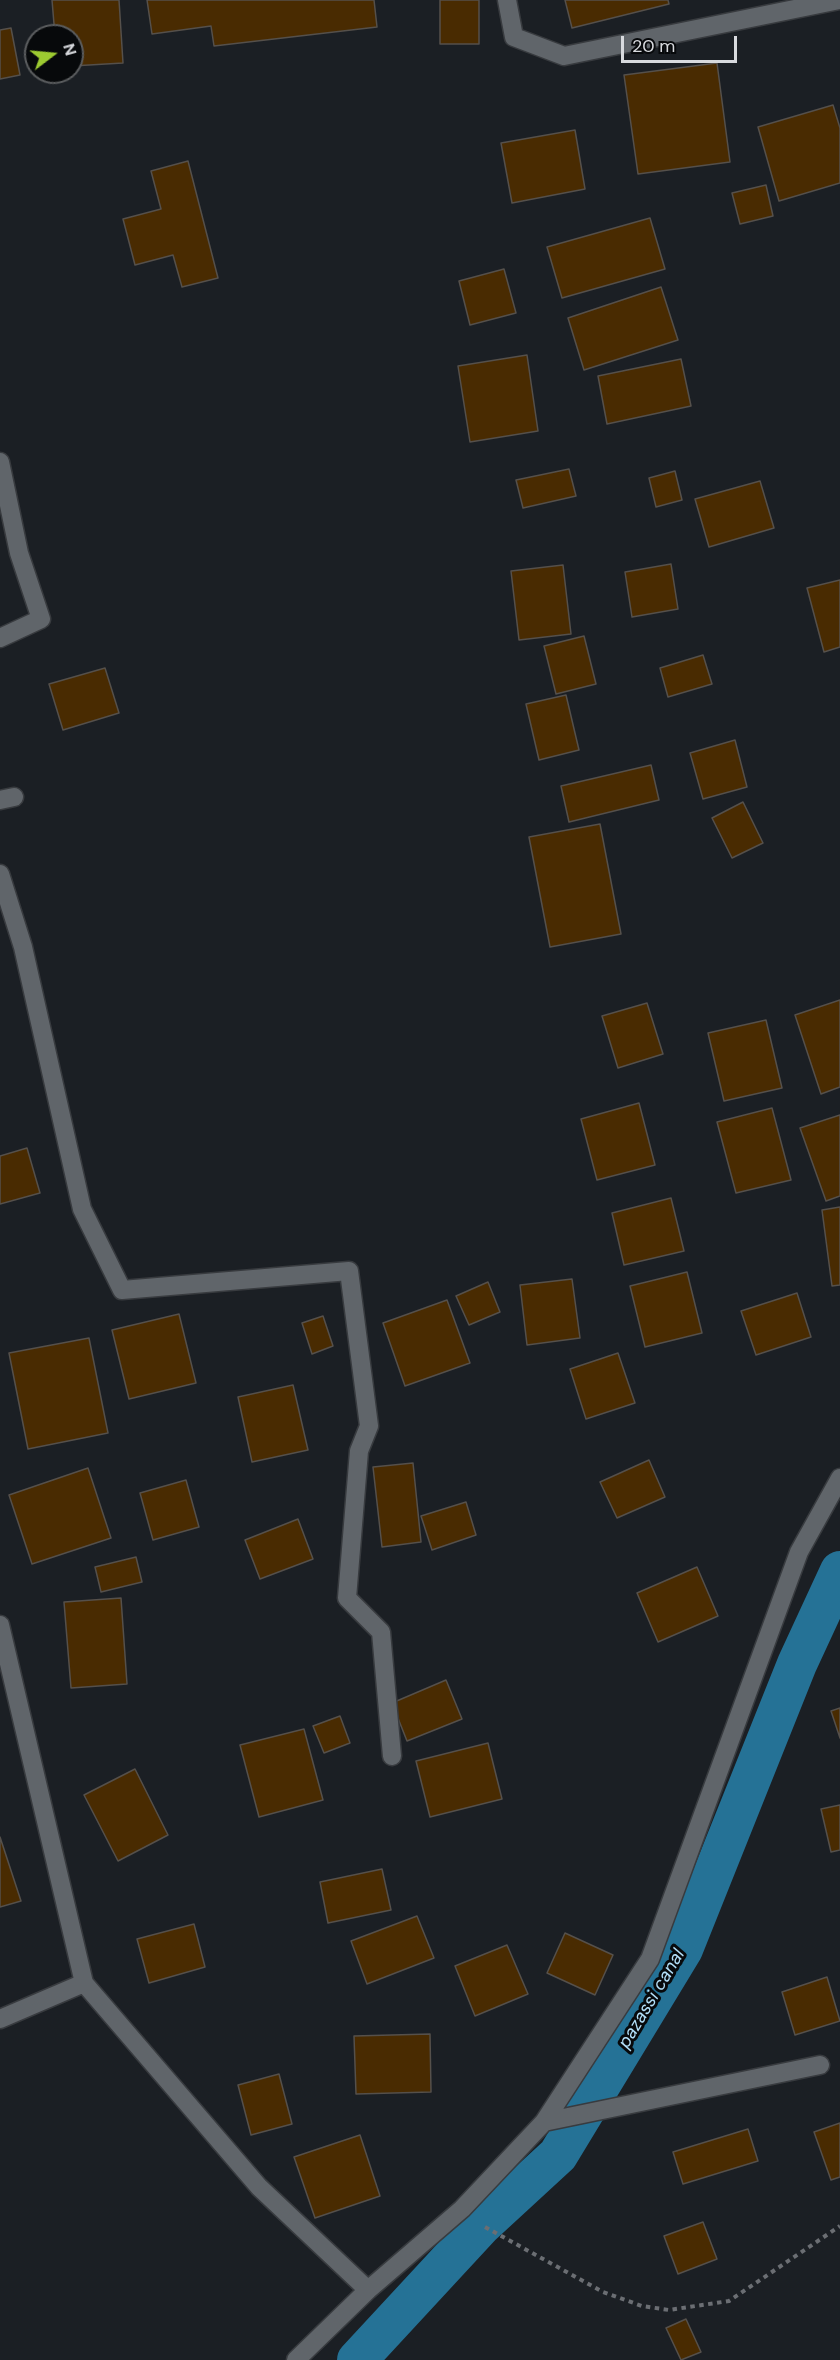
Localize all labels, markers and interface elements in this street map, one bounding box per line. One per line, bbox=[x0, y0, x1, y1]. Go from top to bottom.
north arrow bbox=[24, 24, 84, 84]
scale bar bbox=[624, 24, 740, 62]
text: 20 m bbox=[632, 34, 675, 58]
text: N bbox=[58, 41, 82, 58]
water label: pazassi canal bbox=[614, 1946, 690, 2052]

